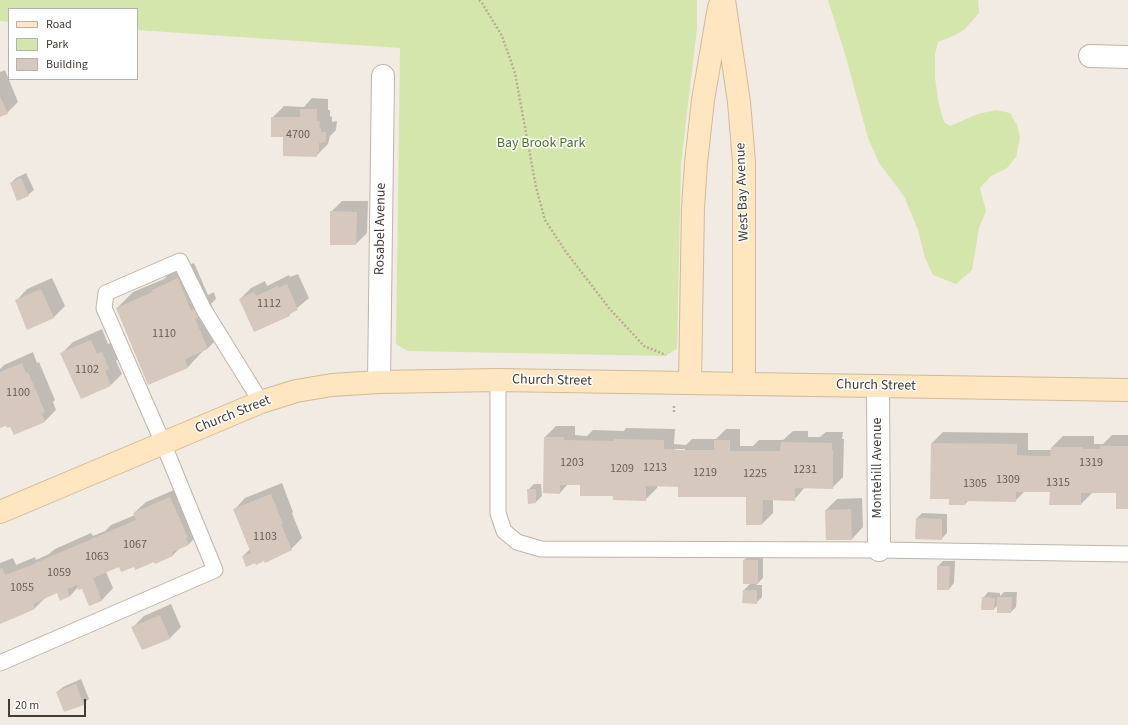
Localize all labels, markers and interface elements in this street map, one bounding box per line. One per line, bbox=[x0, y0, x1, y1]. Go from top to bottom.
legend bbox=[8, 8, 138, 80]
text: Road bbox=[46, 16, 72, 33]
text: Park bbox=[46, 36, 68, 53]
text: Building bbox=[46, 56, 88, 73]
house number: 4700 bbox=[286, 128, 310, 142]
park label: Bay Brook Park bbox=[497, 136, 585, 152]
street label: West Bay Avenue bbox=[733, 142, 753, 242]
street label: Rosabel Avenue bbox=[372, 183, 390, 275]
house number: 1112 bbox=[257, 297, 281, 311]
house number: 1110 bbox=[152, 327, 176, 341]
house number: 1102 bbox=[75, 363, 99, 377]
street label: Church Street bbox=[512, 372, 592, 390]
street label: Church Street bbox=[836, 377, 916, 395]
house number: 1100 bbox=[6, 386, 30, 400]
street label: Church Street bbox=[193, 392, 273, 438]
street label: Montehill Avenue bbox=[870, 417, 886, 519]
house number: 1203 bbox=[560, 456, 584, 470]
house number: 1319 bbox=[1079, 456, 1103, 470]
house number: 1213 bbox=[643, 461, 667, 475]
house number: 1209 bbox=[610, 462, 634, 476]
house number: 1231 bbox=[793, 463, 817, 477]
house number: 1219 bbox=[693, 466, 717, 480]
house number: 1225 bbox=[743, 467, 767, 481]
house number: 1309 bbox=[996, 473, 1020, 487]
house number: 1315 bbox=[1046, 476, 1070, 490]
house number: 1305 bbox=[963, 477, 987, 491]
house number: 1103 bbox=[253, 530, 277, 544]
house number: 1067 bbox=[123, 538, 147, 552]
house number: 1063 bbox=[85, 550, 109, 564]
house number: 1059 bbox=[47, 566, 71, 580]
house number: 1055 bbox=[10, 581, 34, 595]
scale bar bbox=[10, 691, 88, 717]
text: 20 m bbox=[15, 697, 39, 714]

